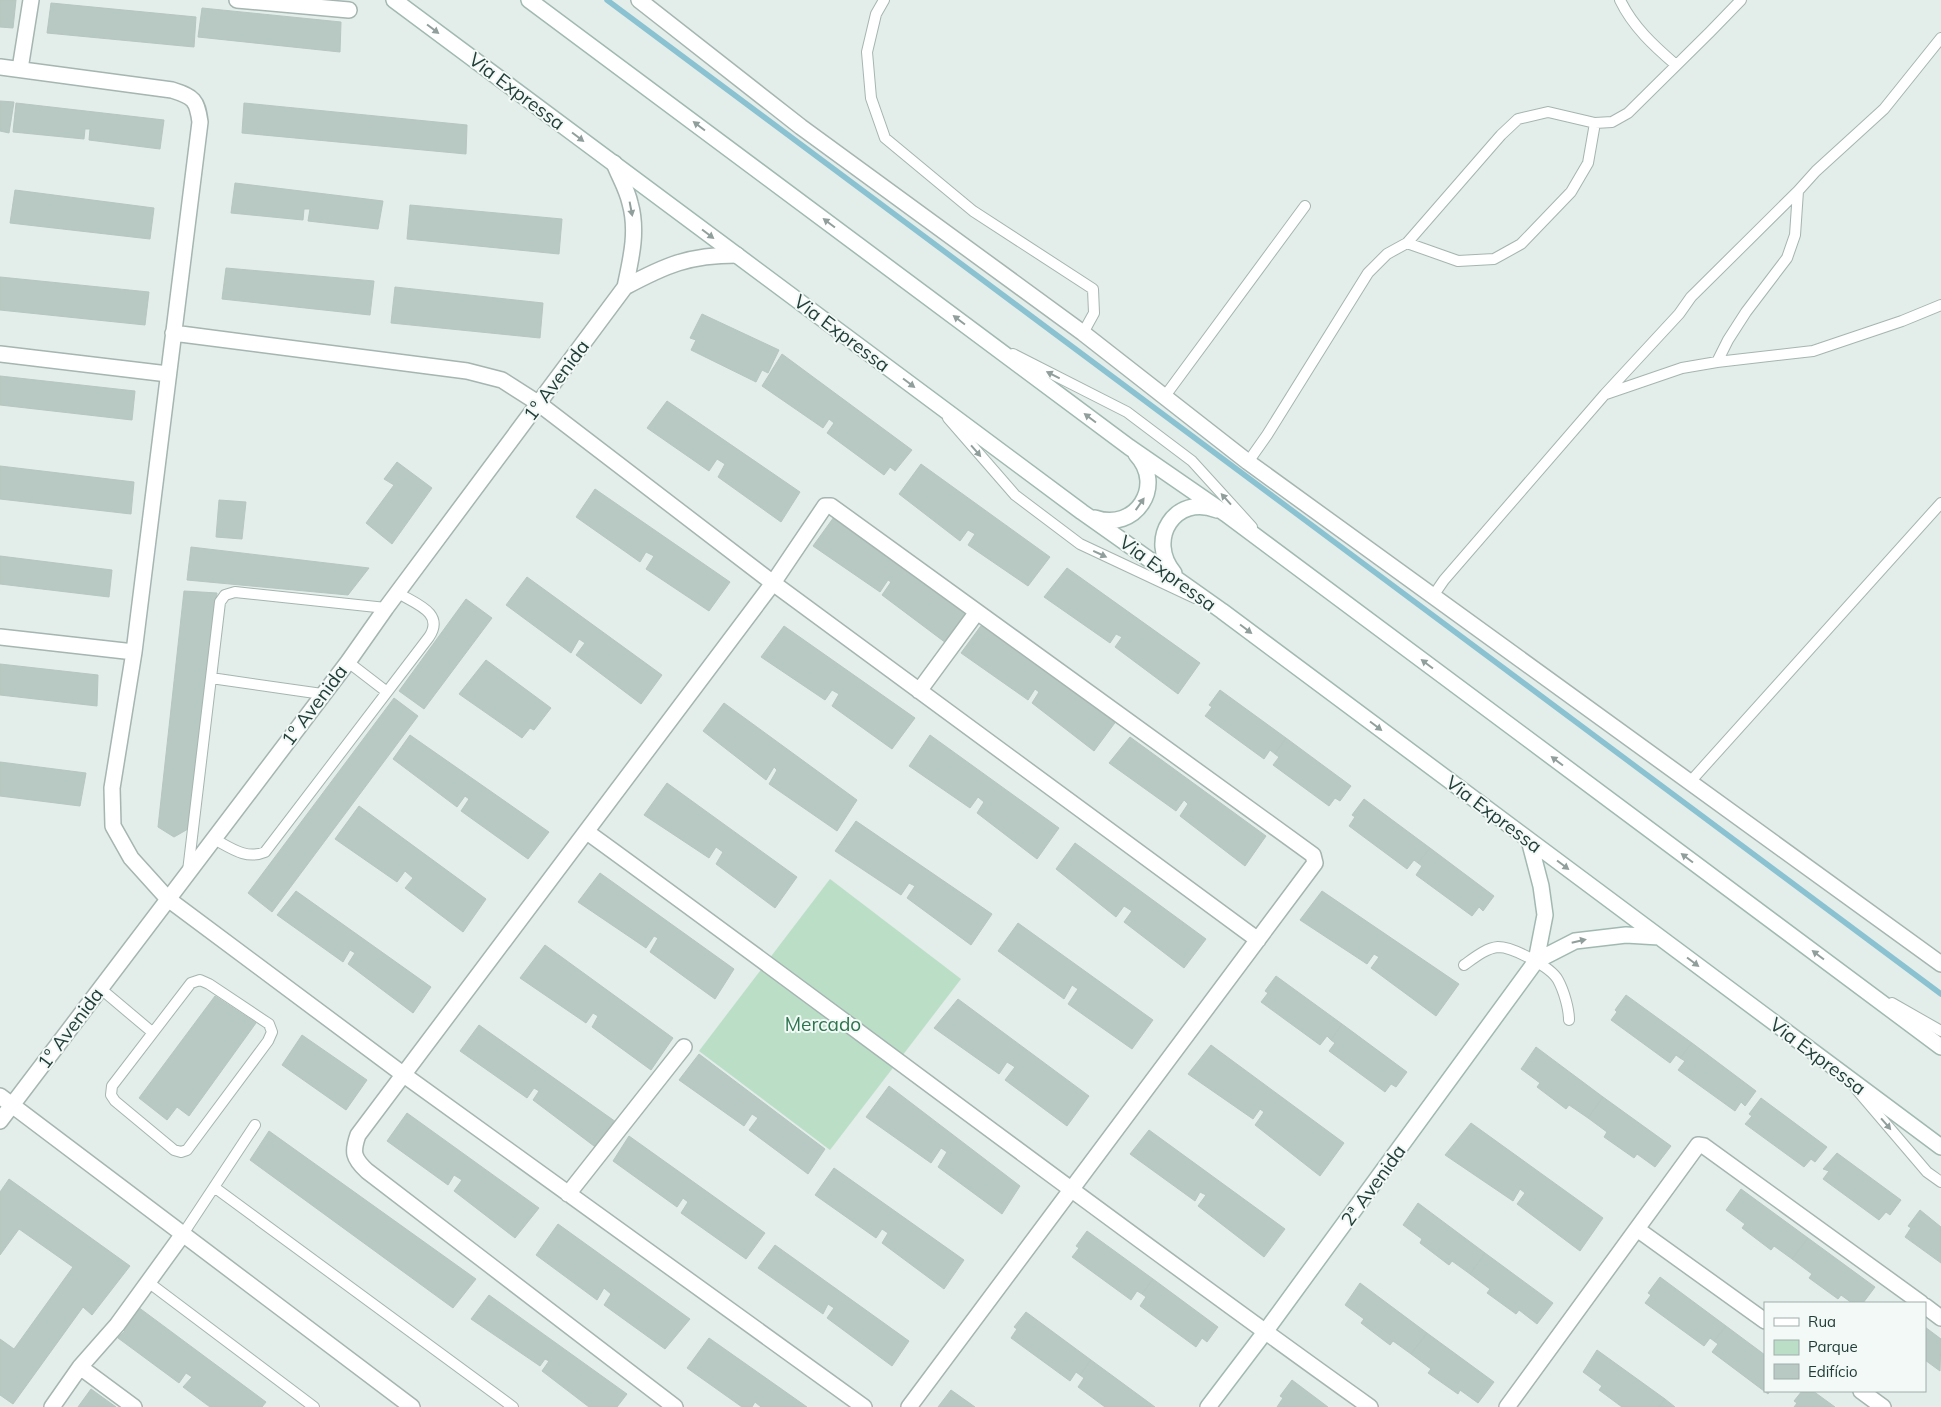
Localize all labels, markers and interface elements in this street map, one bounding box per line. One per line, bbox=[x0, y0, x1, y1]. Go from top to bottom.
one-way arrow bbox=[426, 24, 440, 34]
street label: Via Expressa bbox=[464, 47, 570, 135]
one-way arrow bbox=[692, 122, 705, 132]
one-way arrow bbox=[571, 131, 584, 142]
one-way arrow bbox=[627, 201, 635, 216]
one-way arrow bbox=[823, 218, 836, 229]
one-way arrow bbox=[701, 228, 714, 239]
street label: Via Expressa bbox=[789, 289, 895, 377]
one-way arrow bbox=[953, 315, 966, 326]
street label: 1º Avenida bbox=[518, 335, 594, 425]
one-way arrow bbox=[1046, 371, 1061, 379]
one-way arrow bbox=[902, 378, 916, 388]
one-way arrow bbox=[1083, 413, 1096, 423]
one-way arrow bbox=[971, 444, 982, 457]
one-way arrow bbox=[1220, 493, 1232, 505]
one-way arrow bbox=[1135, 497, 1145, 511]
street label: Via Expressa bbox=[1115, 530, 1221, 616]
one-way arrow bbox=[1093, 550, 1107, 558]
one-way arrow bbox=[1239, 624, 1253, 634]
one-way arrow bbox=[1420, 659, 1434, 669]
street label: 1º Avenida bbox=[276, 660, 352, 750]
one-way arrow bbox=[1369, 721, 1383, 731]
one-way arrow bbox=[1550, 756, 1564, 766]
street label: Via Expressa bbox=[1441, 770, 1547, 858]
one-way arrow bbox=[1680, 853, 1694, 863]
one-way arrow bbox=[1556, 860, 1570, 870]
one-way arrow bbox=[1572, 937, 1587, 945]
one-way arrow bbox=[1811, 950, 1825, 960]
one-way arrow bbox=[1686, 957, 1700, 967]
street label: 1º Avenida bbox=[32, 983, 108, 1073]
park label: Mercado bbox=[785, 1012, 861, 1036]
street label: Via Expressa bbox=[1765, 1012, 1871, 1100]
one-way arrow bbox=[1881, 1118, 1892, 1131]
street label: 2ª Avenida bbox=[1335, 1140, 1411, 1230]
legend bbox=[1764, 1302, 1926, 1392]
text: Rua bbox=[1808, 1312, 1836, 1331]
text: Parque bbox=[1808, 1337, 1858, 1356]
text: Edifício bbox=[1808, 1362, 1858, 1381]

